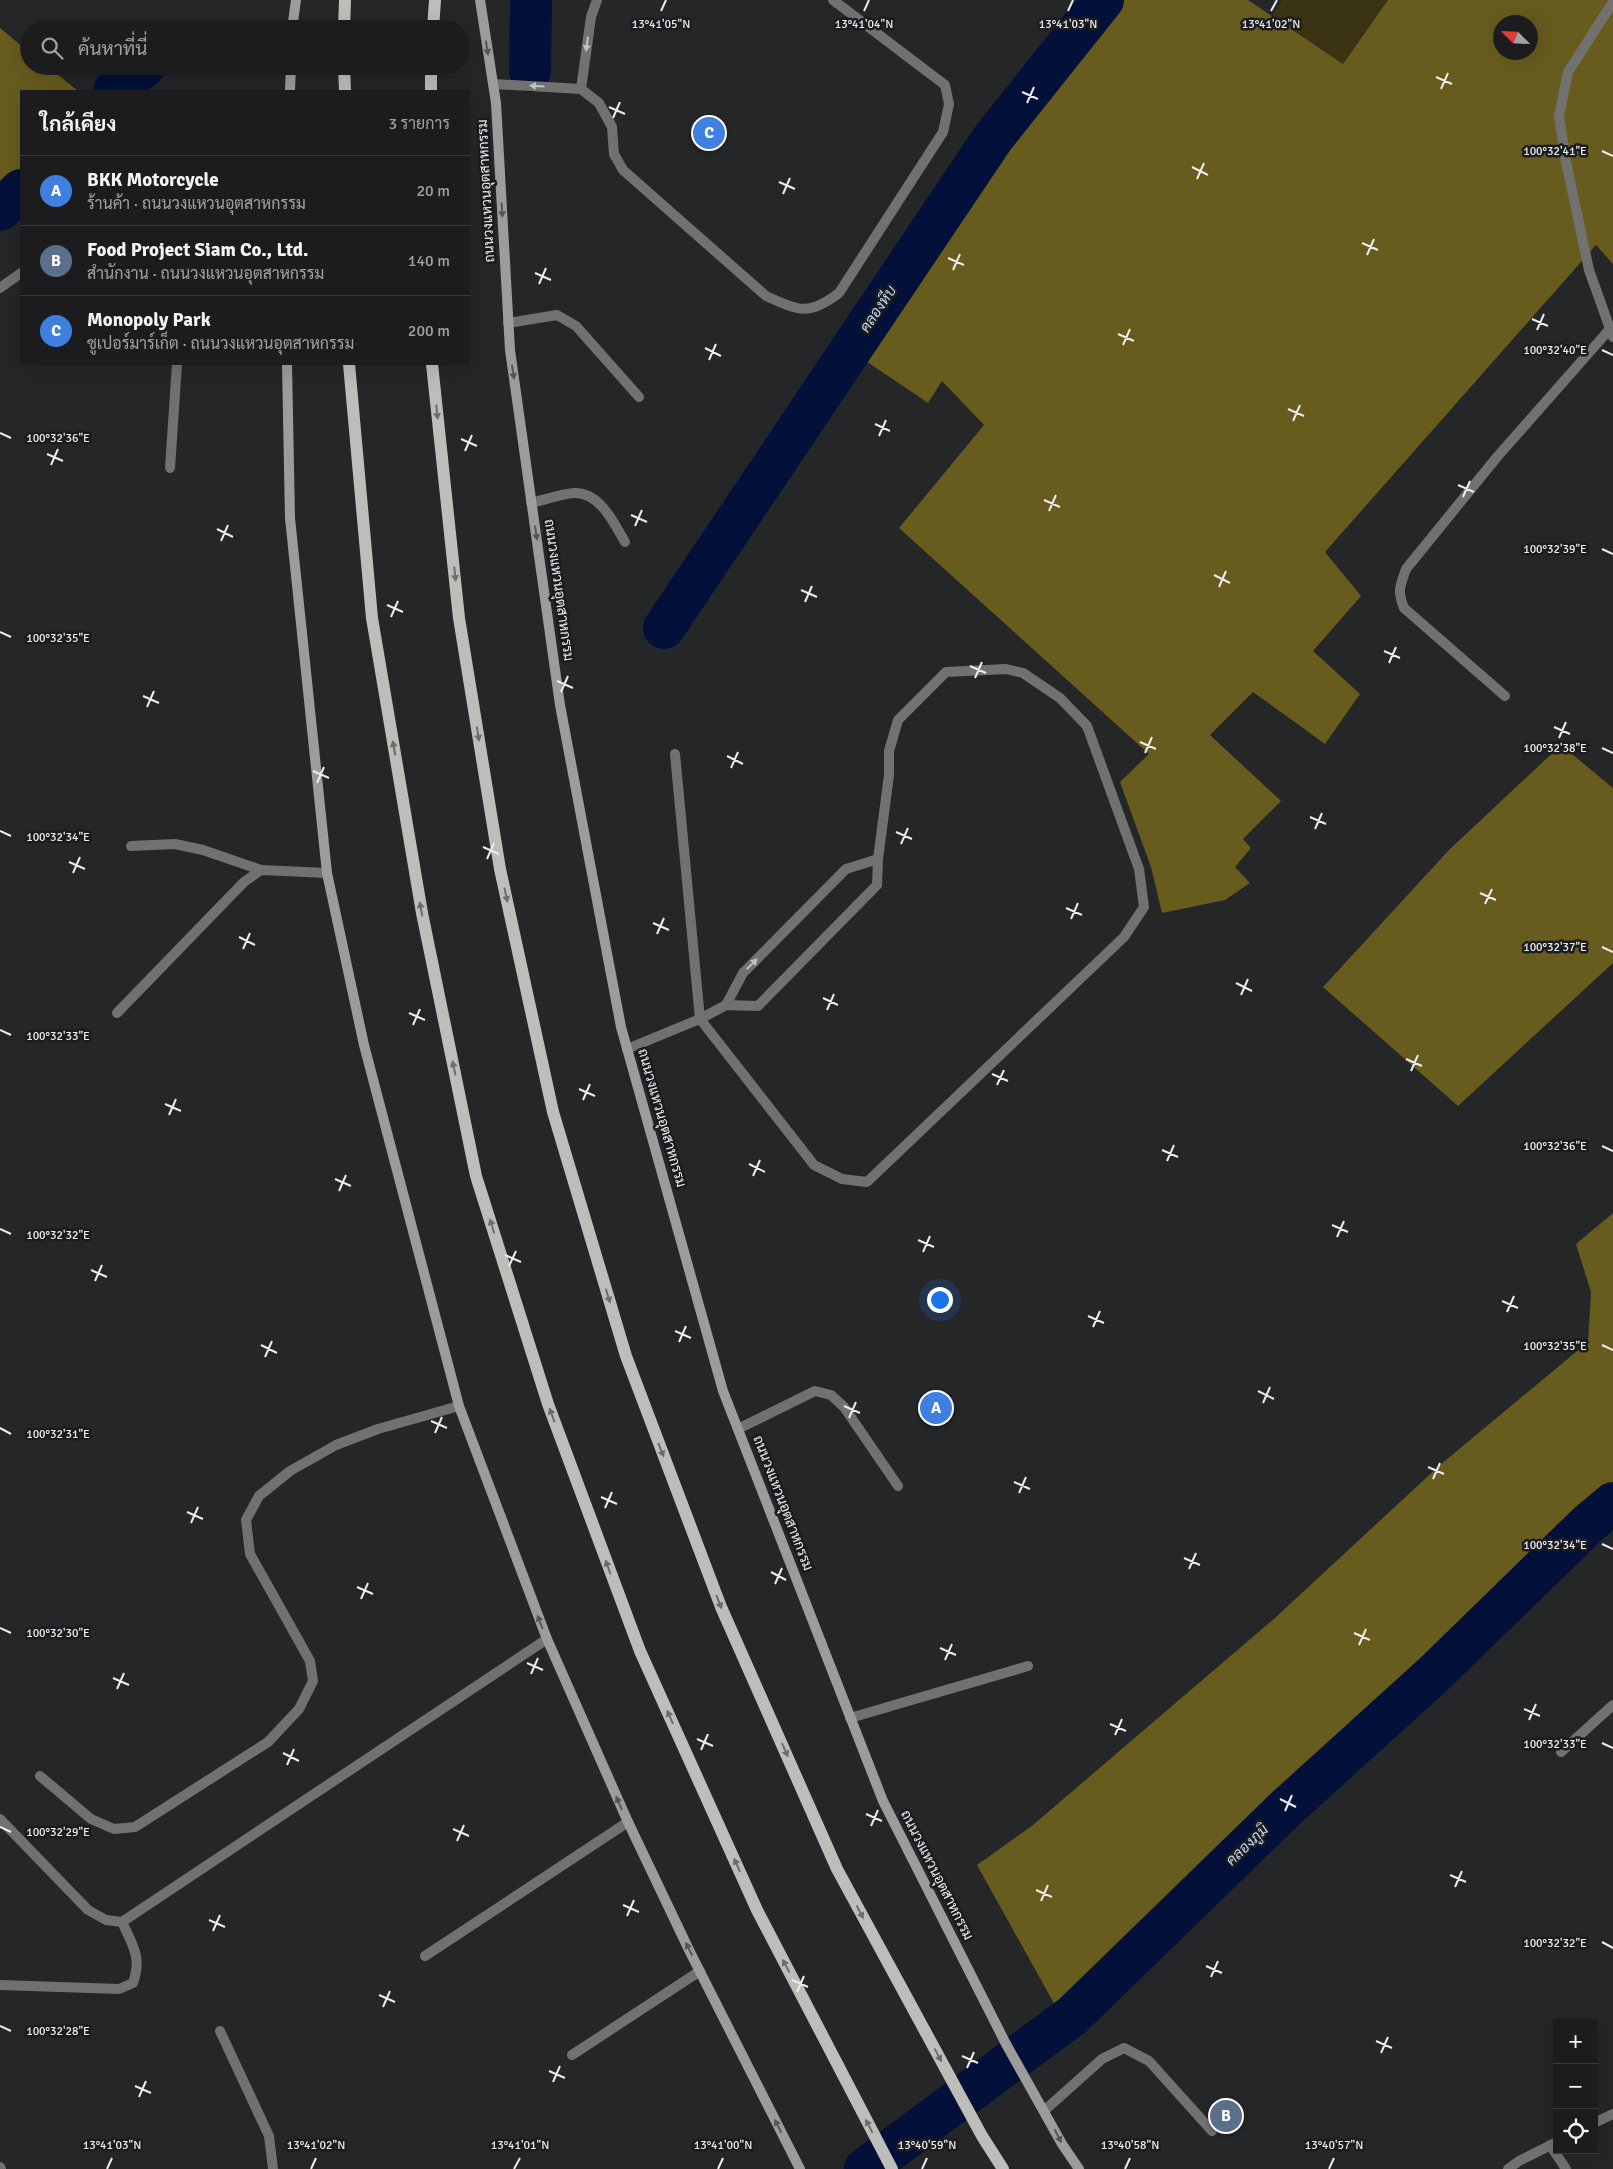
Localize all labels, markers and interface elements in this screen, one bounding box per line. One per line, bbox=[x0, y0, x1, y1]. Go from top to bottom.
north arrow bbox=[1493, 15, 1538, 60]
text: 13°41'05"N bbox=[632, 17, 690, 32]
text: 13°41'04"N bbox=[835, 17, 893, 32]
text: 13°41'03"N bbox=[1039, 17, 1097, 32]
text: 13°41'02"N bbox=[1242, 17, 1300, 32]
search box bbox=[20, 20, 470, 75]
icon: search bbox=[38, 34, 66, 62]
one-way arrow bbox=[583, 36, 591, 52]
text: ค้นหาที่นี่ bbox=[78, 37, 147, 61]
one-way arrow bbox=[484, 41, 492, 57]
one-way arrow bbox=[529, 82, 545, 90]
text: ใกล้เคียง bbox=[40, 111, 116, 137]
text: 3 รายการ bbox=[388, 114, 450, 134]
pin: C bbox=[693, 114, 725, 152]
street label: ถนนวงแหวนอุตสาหกรรม bbox=[474, 119, 499, 263]
text: 100°32'41"E bbox=[1523, 144, 1587, 159]
text: BKK Motorcycle bbox=[87, 168, 219, 192]
text: A bbox=[51, 181, 61, 201]
text: 20 m bbox=[416, 181, 450, 201]
text: ร้านค้า · ถนนวงแหวนอุตสาหกรรม bbox=[87, 194, 306, 214]
one-way arrow bbox=[499, 202, 507, 218]
text: Food Project Siam Co., Ltd. bbox=[87, 238, 309, 262]
text: B bbox=[51, 251, 61, 271]
text: 140 m bbox=[408, 251, 450, 271]
text: สำนักงาน · ถนนวงแหวนอุตสาหกรรม bbox=[87, 264, 324, 284]
water label: คลองหีบ bbox=[855, 281, 900, 336]
text: Monopoly Park bbox=[87, 308, 211, 332]
text: C bbox=[51, 321, 61, 341]
text: 200 m bbox=[408, 321, 450, 341]
text: ซูเปอร์มาร์เก็ต · ถนนวงแหวนอุตสาหกรรม bbox=[87, 334, 354, 354]
text: 100°32'40"E bbox=[1523, 343, 1587, 358]
one-way arrow bbox=[509, 364, 517, 380]
one-way arrow bbox=[433, 405, 441, 421]
text: 100°32'36"E bbox=[26, 431, 90, 446]
street label: ถนนวงแหวนอุตสาหกรรม bbox=[540, 518, 577, 662]
one-way arrow bbox=[532, 525, 540, 541]
text: 100°32'39"E bbox=[1523, 542, 1587, 557]
one-way arrow bbox=[451, 566, 459, 582]
text: 100°32'35"E bbox=[26, 631, 90, 646]
one-way arrow bbox=[475, 727, 483, 743]
one-way arrow bbox=[389, 740, 397, 756]
text: 100°32'38"E bbox=[1523, 741, 1587, 756]
text: 100°32'34"E bbox=[26, 830, 90, 845]
one-way arrow bbox=[502, 887, 510, 902]
one-way arrow bbox=[417, 901, 425, 916]
text: 100°32'37"E bbox=[1523, 940, 1587, 955]
one-way arrow bbox=[745, 958, 757, 970]
text: 100°32'33"E bbox=[26, 1029, 90, 1044]
street label: ถนนวงแหวนอุตสาหกรรม bbox=[633, 1047, 690, 1190]
one-way arrow bbox=[450, 1060, 458, 1075]
text: 100°32'36"E bbox=[1523, 1139, 1587, 1154]
one-way arrow bbox=[487, 1218, 495, 1233]
text: 100°32'32"E bbox=[26, 1228, 90, 1243]
your location bbox=[927, 1287, 953, 1313]
one-way arrow bbox=[604, 1289, 612, 1304]
text: 100°32'35"E bbox=[1523, 1339, 1587, 1354]
pin: A bbox=[920, 1389, 952, 1427]
one-way arrow bbox=[548, 1407, 555, 1422]
text: 100°32'31"E bbox=[26, 1427, 90, 1442]
street label: ถนนวงแหวนอุตสาหกรรม bbox=[748, 1433, 817, 1573]
one-way arrow bbox=[658, 1442, 665, 1457]
text: 100°32'34"E bbox=[1523, 1538, 1587, 1553]
one-way arrow bbox=[604, 1559, 612, 1574]
one-way arrow bbox=[716, 1594, 723, 1609]
one-way arrow bbox=[536, 1614, 544, 1629]
text: 100°32'30"E bbox=[26, 1626, 90, 1641]
one-way arrow bbox=[665, 1710, 673, 1724]
text: 100°32'33"E bbox=[1523, 1737, 1587, 1752]
one-way arrow bbox=[781, 1743, 789, 1757]
one-way arrow bbox=[615, 1796, 623, 1810]
street label: ถนนวงแหวนอุตสาหกรรม bbox=[896, 1807, 977, 1943]
water label: คลองภูมิ bbox=[1222, 1820, 1273, 1870]
text: 100°32'29"E bbox=[26, 1825, 90, 1840]
one-way arrow bbox=[732, 1858, 740, 1872]
one-way arrow bbox=[856, 1905, 865, 1919]
text: 100°32'32"E bbox=[1523, 1936, 1587, 1951]
one-way arrow bbox=[685, 1942, 693, 1957]
one-way arrow bbox=[782, 1959, 790, 1973]
map controls bbox=[1553, 2019, 1598, 2154]
button: + bbox=[1553, 2019, 1598, 2064]
text: 100°32'28"E bbox=[26, 2024, 90, 2039]
one-way arrow bbox=[934, 2047, 942, 2062]
button: − bbox=[1553, 2064, 1598, 2109]
pin: B bbox=[1210, 2097, 1242, 2135]
button: locate bbox=[1553, 2109, 1598, 2154]
one-way arrow bbox=[774, 2118, 782, 2133]
one-way arrow bbox=[865, 2119, 873, 2133]
one-way arrow bbox=[1054, 2129, 1062, 2143]
text: 13°41'03"N bbox=[83, 2138, 141, 2153]
text: 13°41'02"N bbox=[287, 2138, 345, 2153]
text: 13°41'01"N bbox=[491, 2138, 549, 2153]
text: 13°41'00"N bbox=[694, 2138, 752, 2153]
text: 13°40'59"N bbox=[898, 2138, 956, 2153]
text: 13°40'58"N bbox=[1101, 2138, 1159, 2153]
text: 13°40'57"N bbox=[1305, 2138, 1363, 2153]

